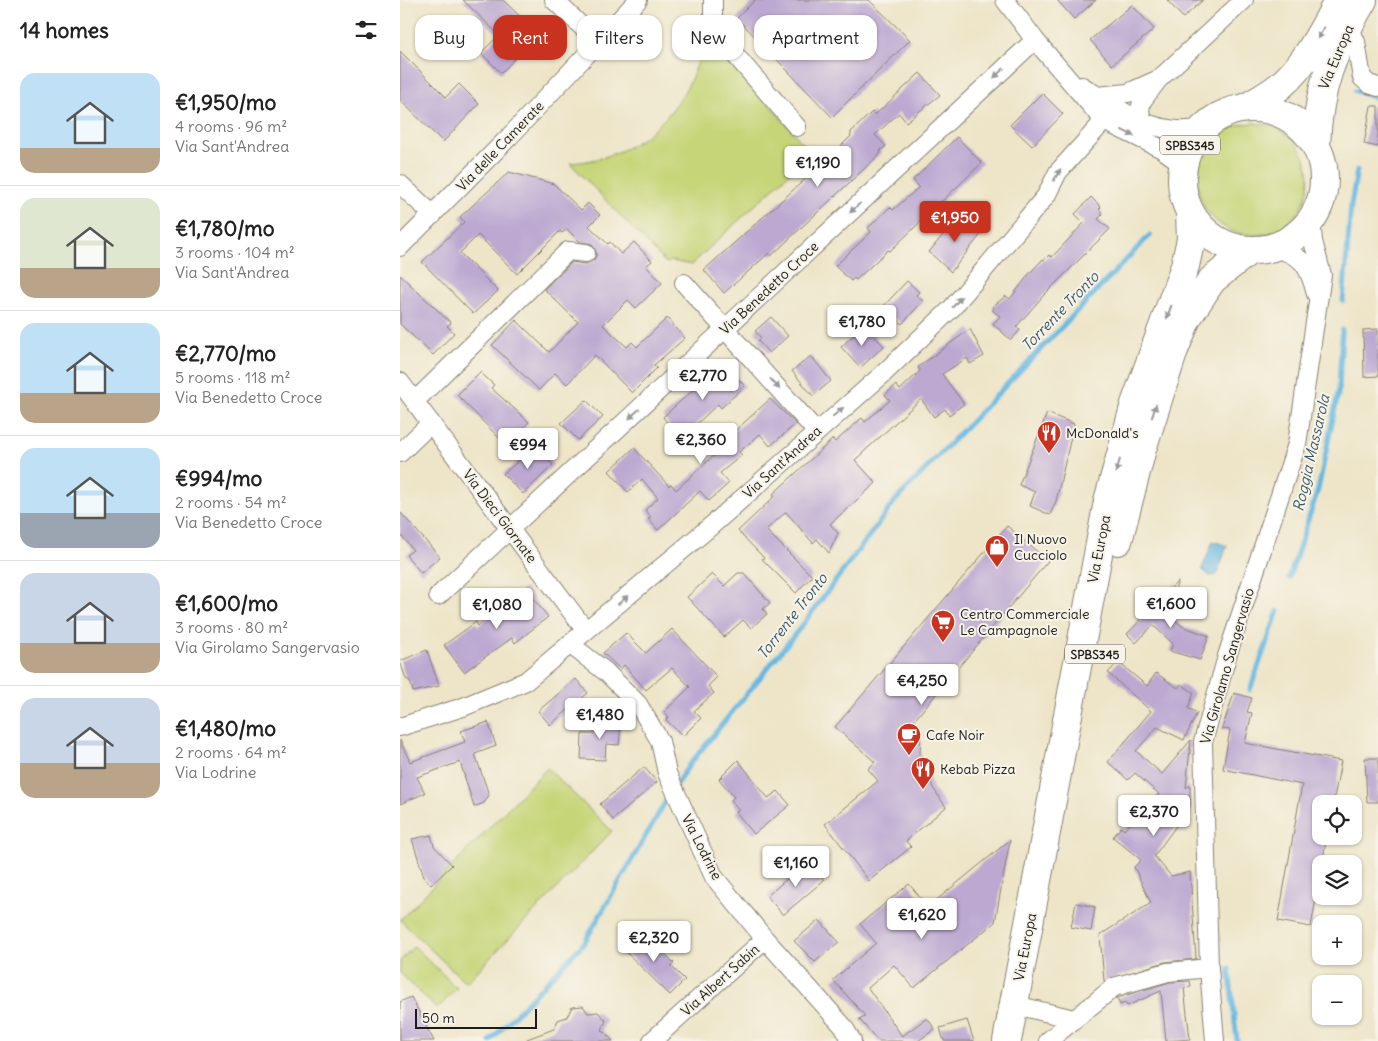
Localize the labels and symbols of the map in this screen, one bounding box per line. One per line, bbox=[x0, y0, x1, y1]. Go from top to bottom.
street label: Via Europa bbox=[1314, 22, 1358, 92]
one-way arrow bbox=[1317, 25, 1325, 40]
one-way arrow bbox=[993, 67, 1005, 79]
street label: Via delle Camerate bbox=[452, 97, 548, 195]
one-way arrow bbox=[1120, 128, 1135, 137]
road number: SPBS345 bbox=[1160, 136, 1220, 154]
pin: €1,190 bbox=[777, 146, 859, 188]
one-way arrow bbox=[1053, 168, 1062, 182]
pin: €1,950 bbox=[914, 200, 996, 243]
one-way arrow bbox=[849, 202, 861, 214]
street label: Via Benedetto Croce bbox=[716, 237, 822, 339]
water label: Torrente Tronto bbox=[1017, 266, 1104, 355]
one-way arrow bbox=[952, 296, 963, 309]
pin: €1,780 bbox=[821, 304, 903, 347]
one-way arrow bbox=[1165, 305, 1173, 320]
pin: €2,770 bbox=[662, 358, 744, 401]
one-way arrow bbox=[769, 378, 780, 391]
water label: Roggia Massarola bbox=[1288, 391, 1334, 513]
one-way arrow bbox=[1151, 404, 1158, 419]
one-way arrow bbox=[831, 406, 843, 418]
one-way arrow bbox=[628, 408, 640, 420]
restaurant icon: McDonald's bbox=[1036, 420, 1062, 454]
pin: €2,360 bbox=[660, 422, 742, 465]
street label: Via Sant'Andrea bbox=[739, 422, 825, 502]
place label: McDonald's bbox=[1066, 424, 1139, 442]
pin: €994 bbox=[498, 428, 558, 470]
one-way arrow bbox=[1113, 458, 1121, 473]
street label: Via Dieci Giornate bbox=[459, 466, 541, 566]
street label: Via Europa bbox=[1084, 514, 1114, 584]
place label: Il Nuovo Cucciolo bbox=[1014, 530, 1067, 564]
shop icon: Il Nuovo Cucciolo bbox=[984, 534, 1010, 568]
water label: Torrente Tronto bbox=[753, 568, 832, 663]
pin: €1,600 bbox=[1130, 586, 1212, 629]
street label: Via Girolamo Sangervasio bbox=[1196, 586, 1258, 746]
pin: €1,080 bbox=[456, 588, 538, 630]
one-way arrow bbox=[617, 594, 630, 605]
place label: Centro Commerciale Le Campagnole bbox=[960, 605, 1089, 639]
supermarket icon: Centro Commerciale Le Campagnole bbox=[930, 609, 956, 643]
road number: SPBS345 bbox=[1065, 644, 1125, 664]
pin: €4,250 bbox=[881, 664, 963, 706]
pin: €1,480 bbox=[559, 698, 641, 740]
cafe icon: Cafe Noir bbox=[896, 722, 922, 756]
place label: Cafe Noir bbox=[926, 726, 985, 744]
restaurant icon: Kebab Pizza bbox=[910, 756, 936, 790]
place label: Kebab Pizza bbox=[940, 760, 1015, 778]
pin: €2,370 bbox=[1113, 794, 1195, 837]
street label: Via Lodrine bbox=[678, 811, 726, 883]
pin: €1,160 bbox=[755, 846, 837, 888]
pin: €1,620 bbox=[881, 898, 963, 940]
street label: Via Europa bbox=[1010, 912, 1040, 982]
pin: €2,320 bbox=[613, 920, 695, 963]
street label: Via Albert Sabin bbox=[677, 940, 763, 1020]
scale bar bbox=[415, 1006, 538, 1029]

